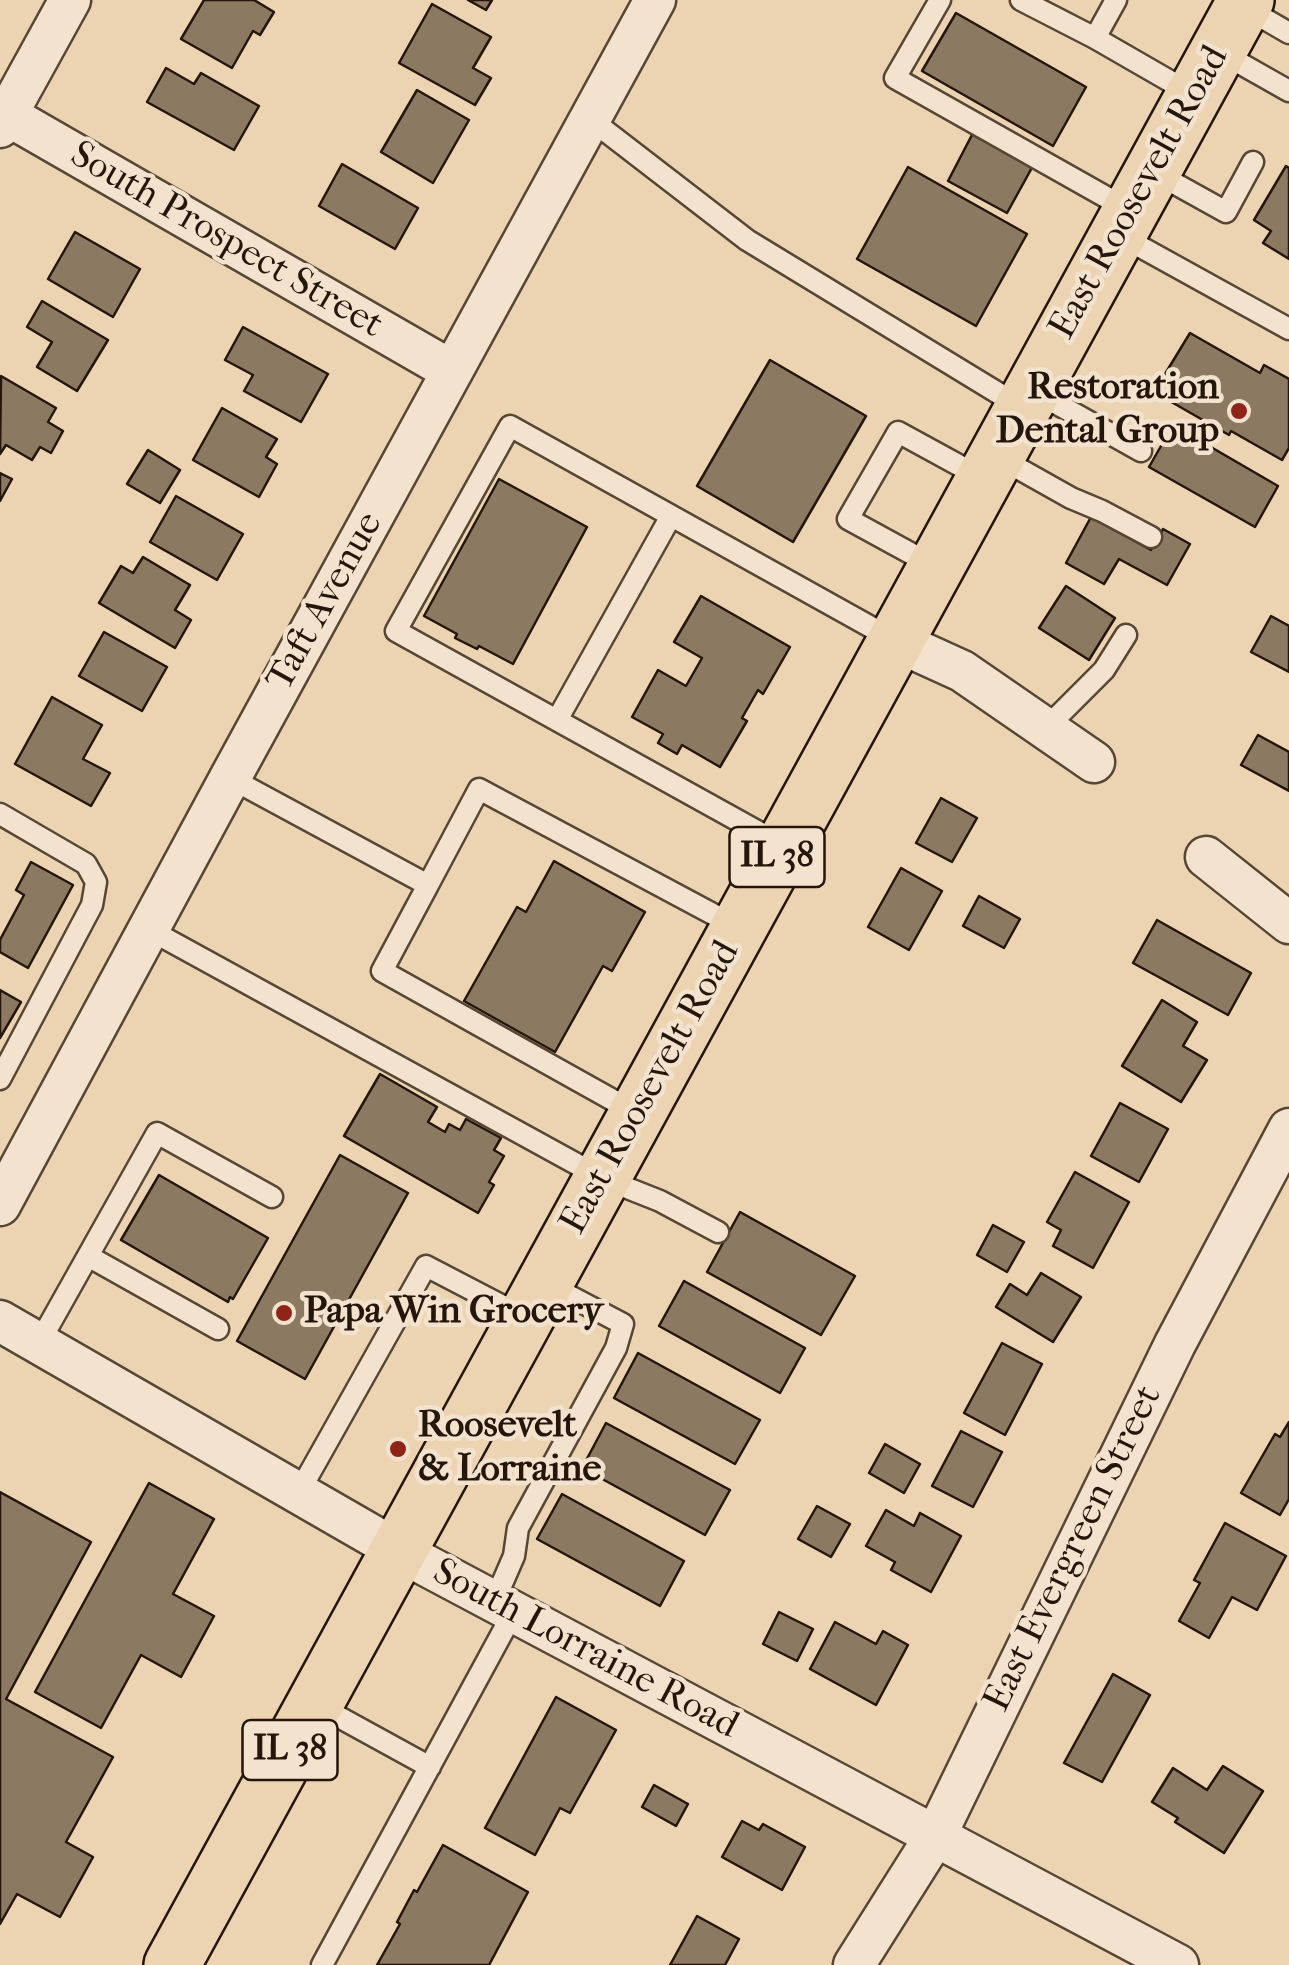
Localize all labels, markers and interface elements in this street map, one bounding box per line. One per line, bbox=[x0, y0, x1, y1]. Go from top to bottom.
street label: East Roosevelt Road bbox=[1041, 38, 1239, 348]
street label: South Prospect Street bbox=[62, 133, 390, 349]
place label: Restoration Dental Group bbox=[996, 366, 1219, 456]
marker: Restoration Dental Group bbox=[1228, 400, 1250, 422]
street label: Taft Avenue bbox=[258, 505, 394, 699]
road number: IL 38 bbox=[730, 827, 824, 887]
street label: East Roosevelt Road bbox=[552, 933, 750, 1243]
place label: Papa Win Grocery bbox=[304, 1290, 603, 1336]
marker: Papa Win Grocery bbox=[273, 1302, 295, 1324]
street label: East Evergreen Street bbox=[975, 1379, 1173, 1719]
place label: Roosevelt & Lorraine bbox=[418, 1404, 601, 1494]
marker: Roosevelt & Lorraine bbox=[387, 1438, 409, 1460]
street label: South Lorraine Road bbox=[424, 1550, 746, 1750]
road number: IL 38 bbox=[242, 1720, 338, 1780]

